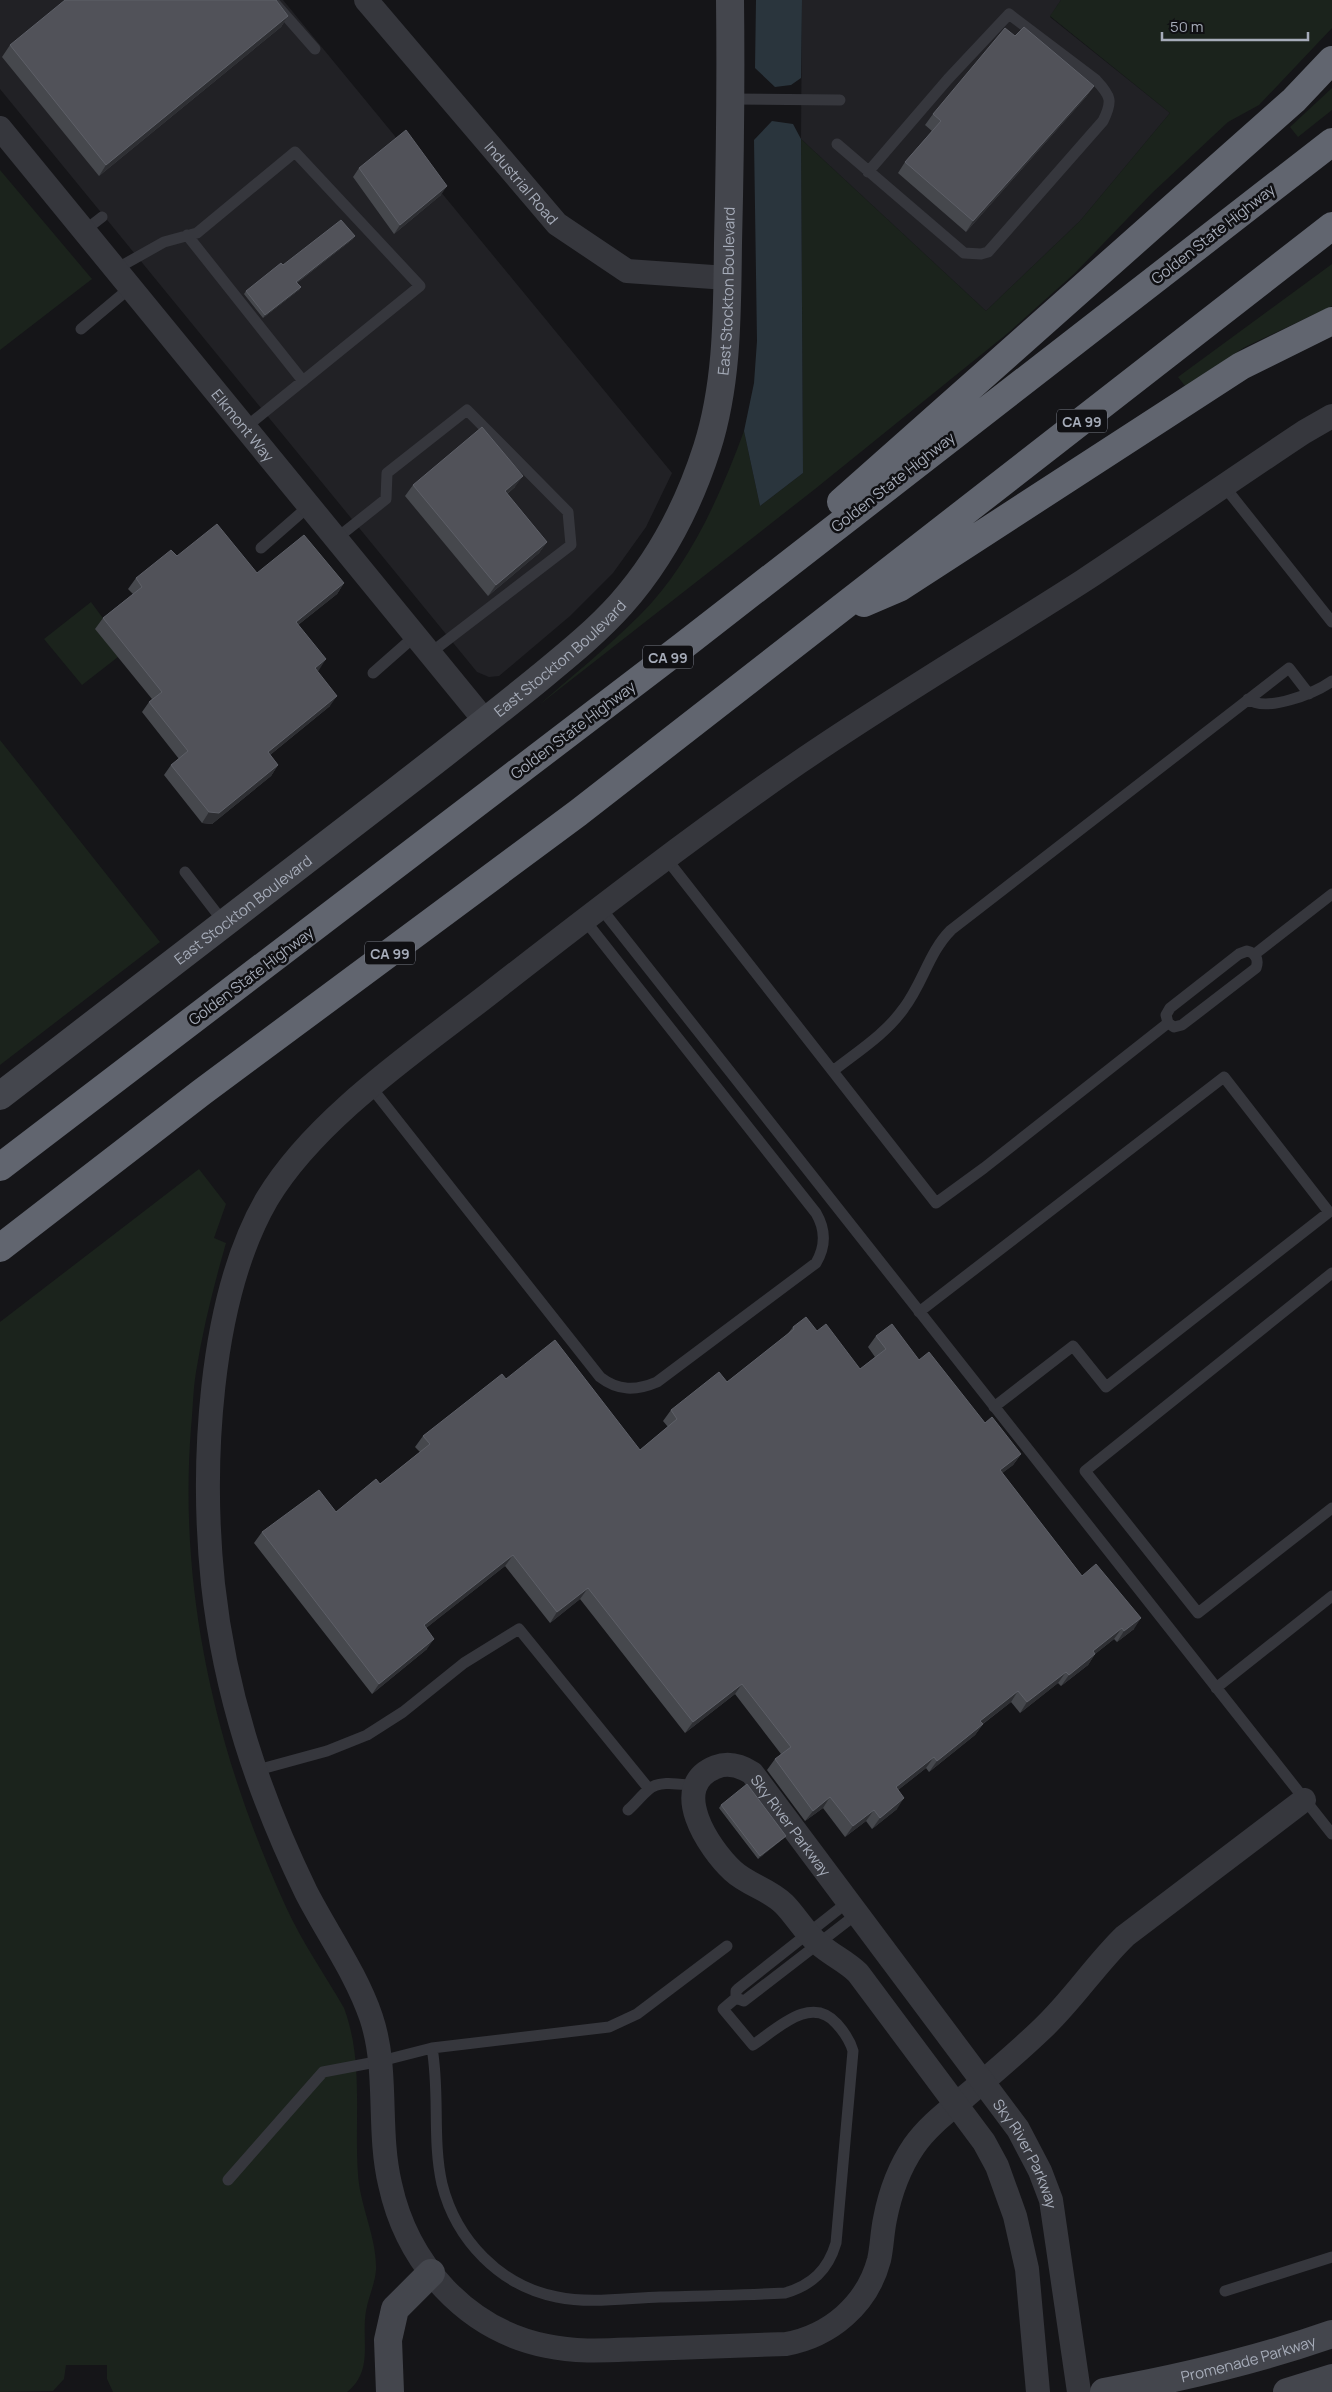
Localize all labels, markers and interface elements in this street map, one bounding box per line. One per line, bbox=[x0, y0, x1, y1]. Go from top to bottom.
scale bar bbox=[1162, 10, 1308, 42]
text: 50 m bbox=[1170, 16, 1204, 37]
street label: Industrial Road bbox=[480, 136, 563, 229]
street label: Golden State Highway bbox=[1147, 179, 1279, 289]
street label: East Stockton Boulevard bbox=[712, 206, 739, 376]
street label: Elkmont Way bbox=[207, 384, 279, 466]
road number: CA 99 bbox=[1057, 410, 1107, 432]
street label: Golden State Highway bbox=[827, 427, 959, 537]
street label: East Stockton Boulevard bbox=[489, 595, 631, 721]
road number: CA 99 bbox=[643, 646, 693, 669]
street label: Golden State Highway bbox=[506, 676, 640, 784]
street label: East Stockton Boulevard bbox=[169, 850, 316, 969]
street label: Golden State Highway bbox=[184, 922, 318, 1030]
road number: CA 99 bbox=[365, 941, 415, 964]
street label: Sky River Parkway bbox=[746, 1770, 836, 1880]
street label: Sky River Parkway bbox=[988, 2094, 1063, 2210]
street label: Promenade Parkway bbox=[1179, 2330, 1318, 2387]

